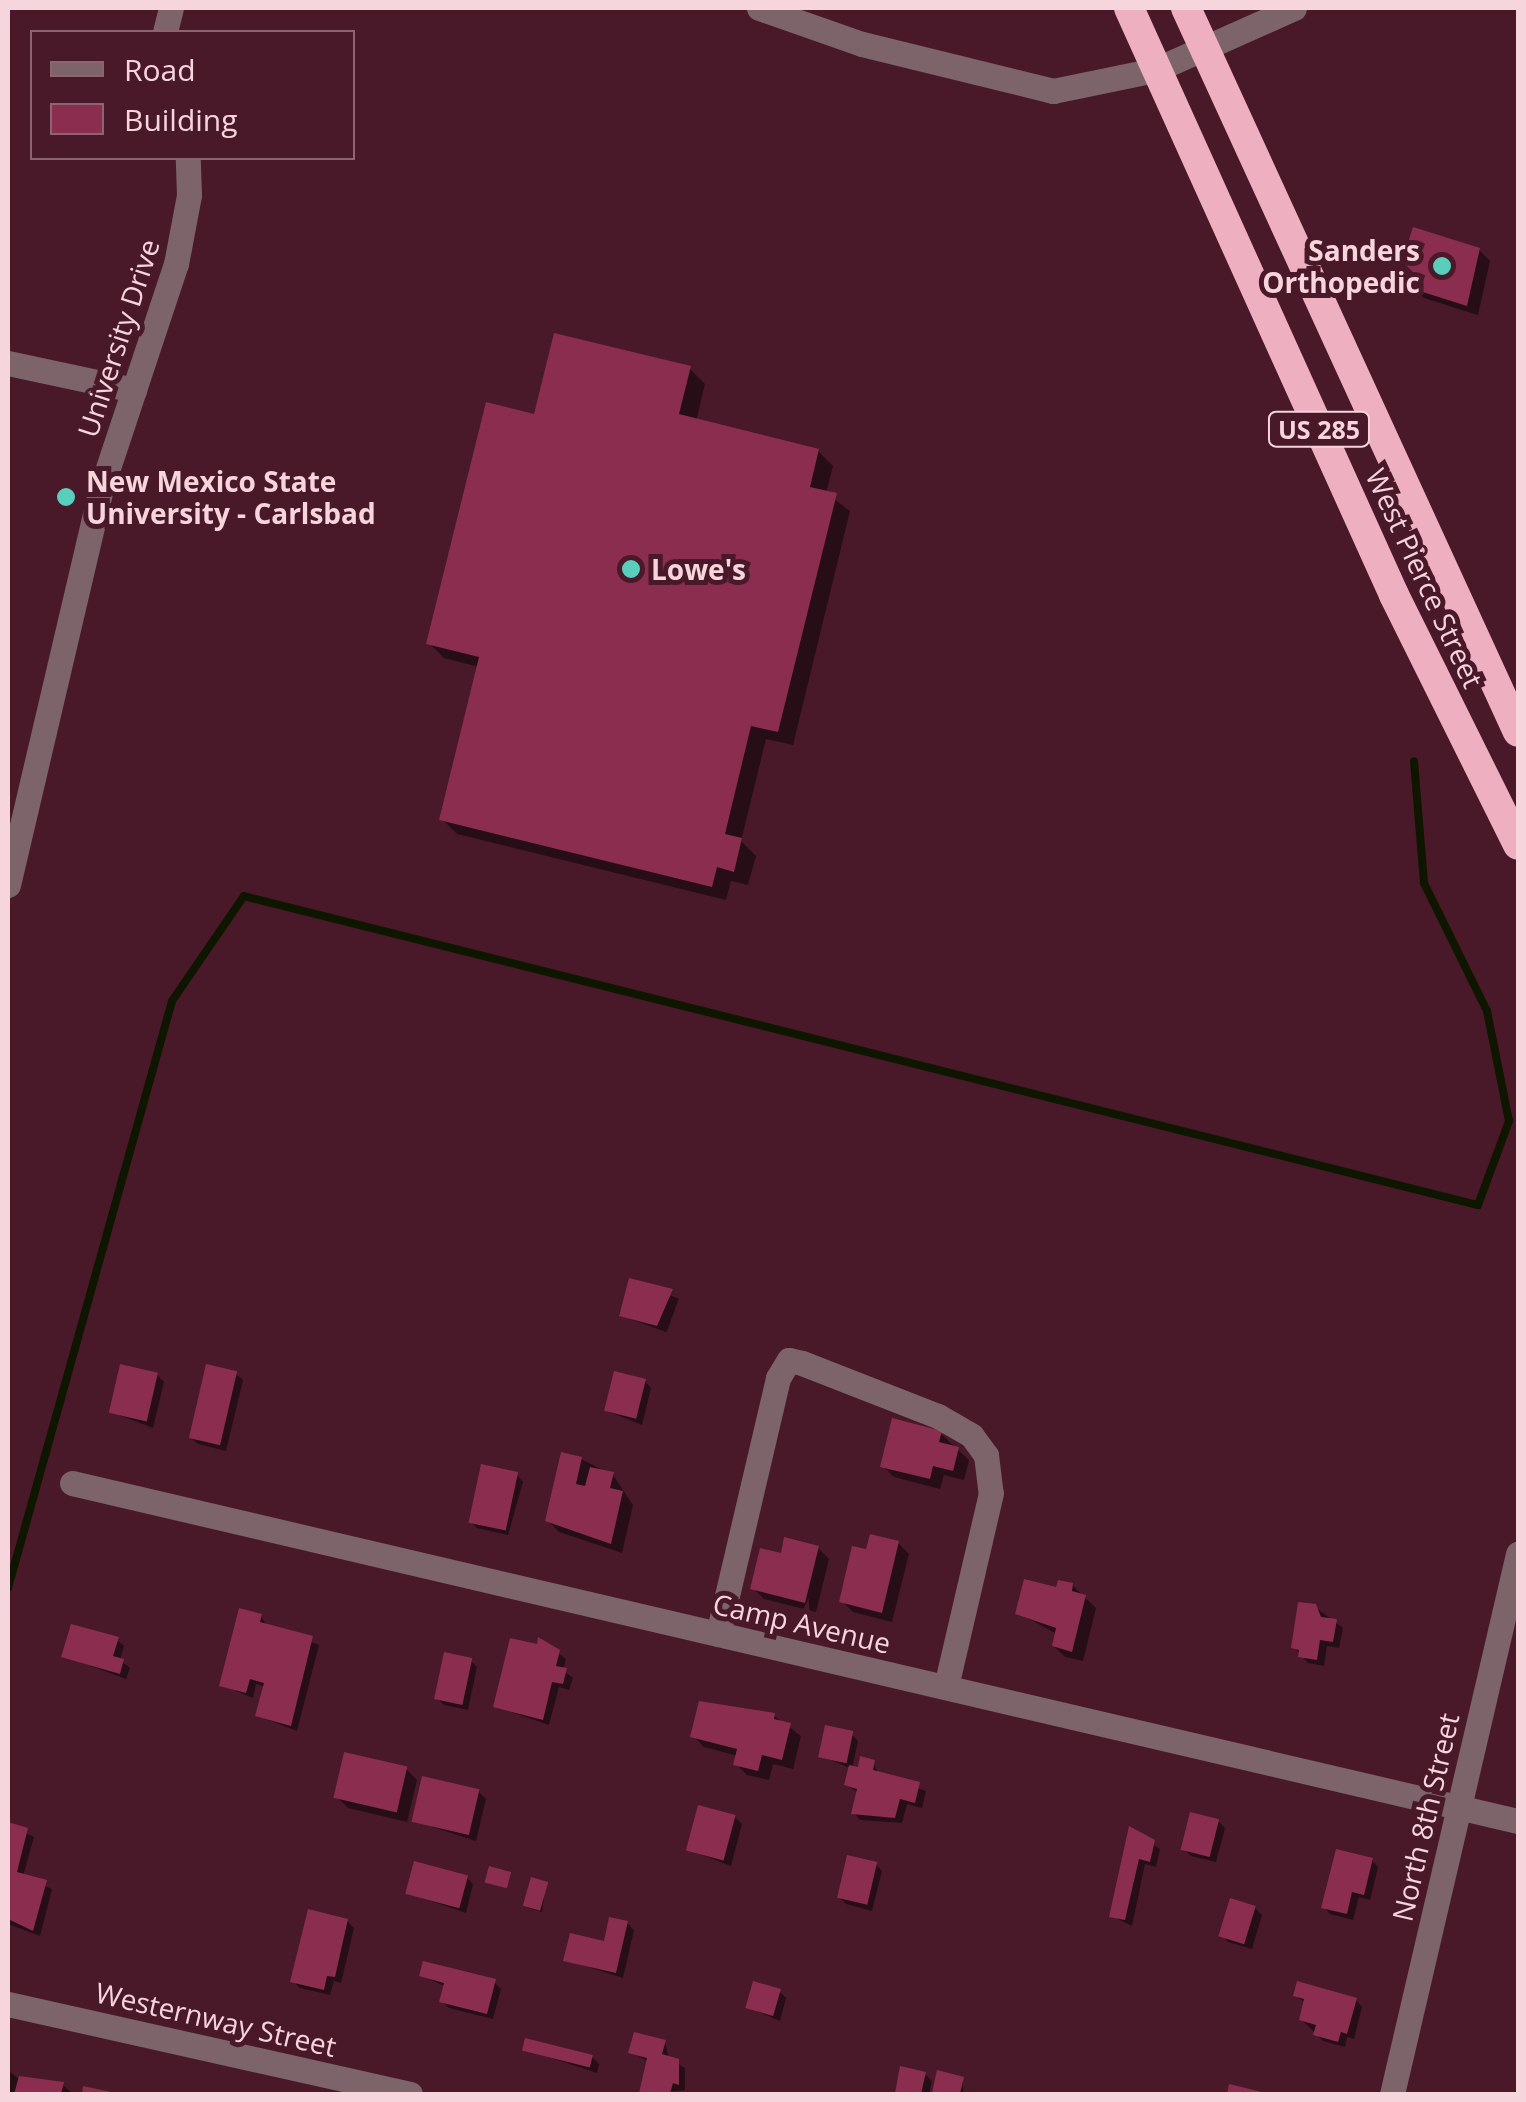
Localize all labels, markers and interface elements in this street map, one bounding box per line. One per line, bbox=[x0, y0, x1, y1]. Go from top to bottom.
legend bbox=[30, 30, 355, 160]
text: Road bbox=[124, 49, 196, 90]
text: Building bbox=[124, 99, 238, 140]
place label: Sanders Orthopedic bbox=[1262, 233, 1420, 299]
street label: University Drive bbox=[70, 235, 166, 441]
marker: Sanders Orthopedic bbox=[1429, 253, 1455, 279]
road number: US 285 bbox=[1266, 409, 1372, 449]
street label: West Pierce Street bbox=[1360, 463, 1490, 693]
place label: New Mexico State University - Carlsbad bbox=[86, 464, 376, 530]
marker: New Mexico State University - Carlsbad bbox=[55, 486, 77, 508]
place label: Lowe's bbox=[651, 552, 746, 586]
marker: Lowe's bbox=[620, 558, 642, 580]
street label: Camp Avenue bbox=[710, 1586, 894, 1660]
street label: North 8th Street bbox=[1385, 1710, 1465, 1924]
street label: Westernway Street bbox=[92, 1975, 340, 2063]

